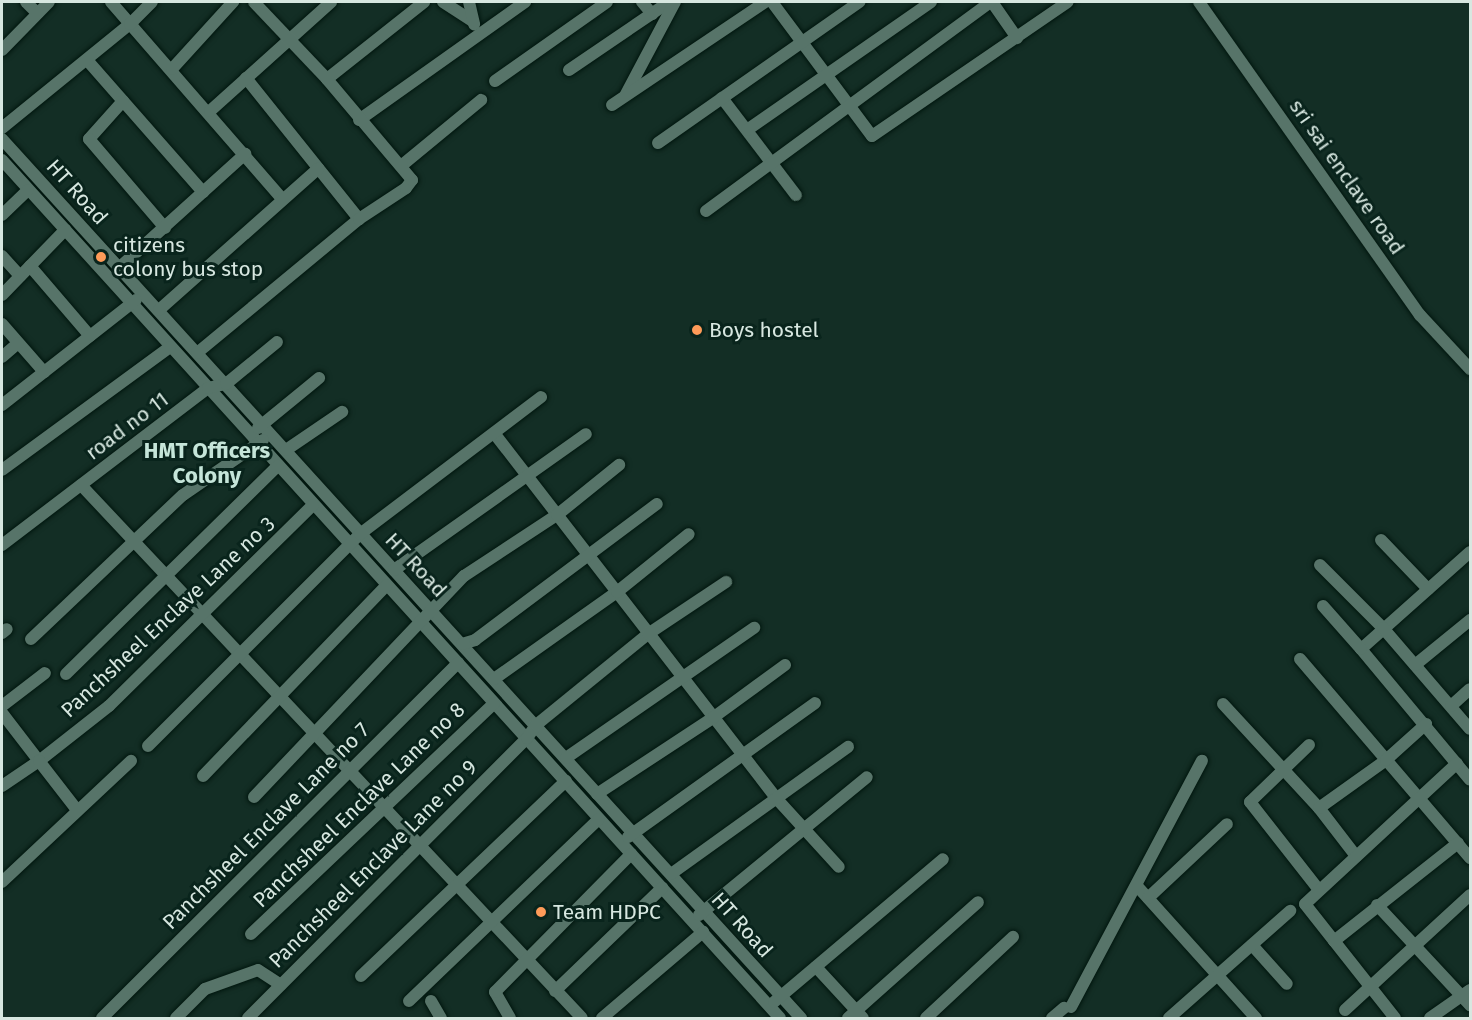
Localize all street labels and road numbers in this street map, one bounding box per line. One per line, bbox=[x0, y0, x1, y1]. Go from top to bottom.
street label: sri sai enclave road bbox=[1284, 95, 1410, 259]
street label: HT Road bbox=[41, 154, 113, 230]
street label: road no 11 bbox=[81, 387, 173, 465]
street label: Panchsheel Enclave Lane no 3 bbox=[56, 511, 280, 723]
street label: HT Road bbox=[380, 527, 452, 603]
street label: Panchsheel Enclave Lane no 8 bbox=[248, 697, 470, 913]
street label: Panchsheel Enclave Lane no 7 bbox=[157, 717, 375, 935]
street label: Panchsheel Enclave Lane no 9 bbox=[264, 755, 482, 973]
street label: HT Road bbox=[706, 887, 778, 963]

